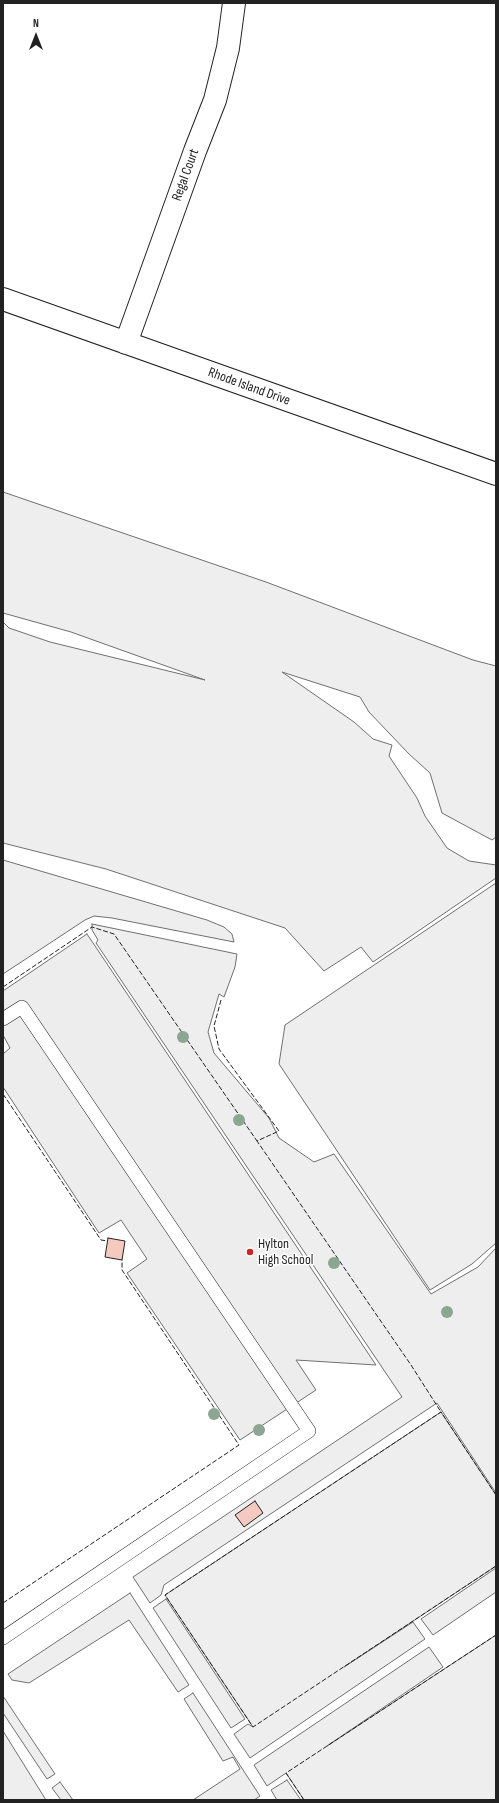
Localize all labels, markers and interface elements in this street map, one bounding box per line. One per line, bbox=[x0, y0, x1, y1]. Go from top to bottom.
north arrow bbox=[16, 16, 56, 56]
text: N bbox=[33, 17, 39, 30]
street label: Regal Court bbox=[169, 147, 203, 203]
street label: Rhode Island Drive bbox=[206, 364, 292, 410]
place label: Hylton High School bbox=[258, 1236, 313, 1268]
marker: Hylton High School bbox=[245, 1247, 255, 1257]

